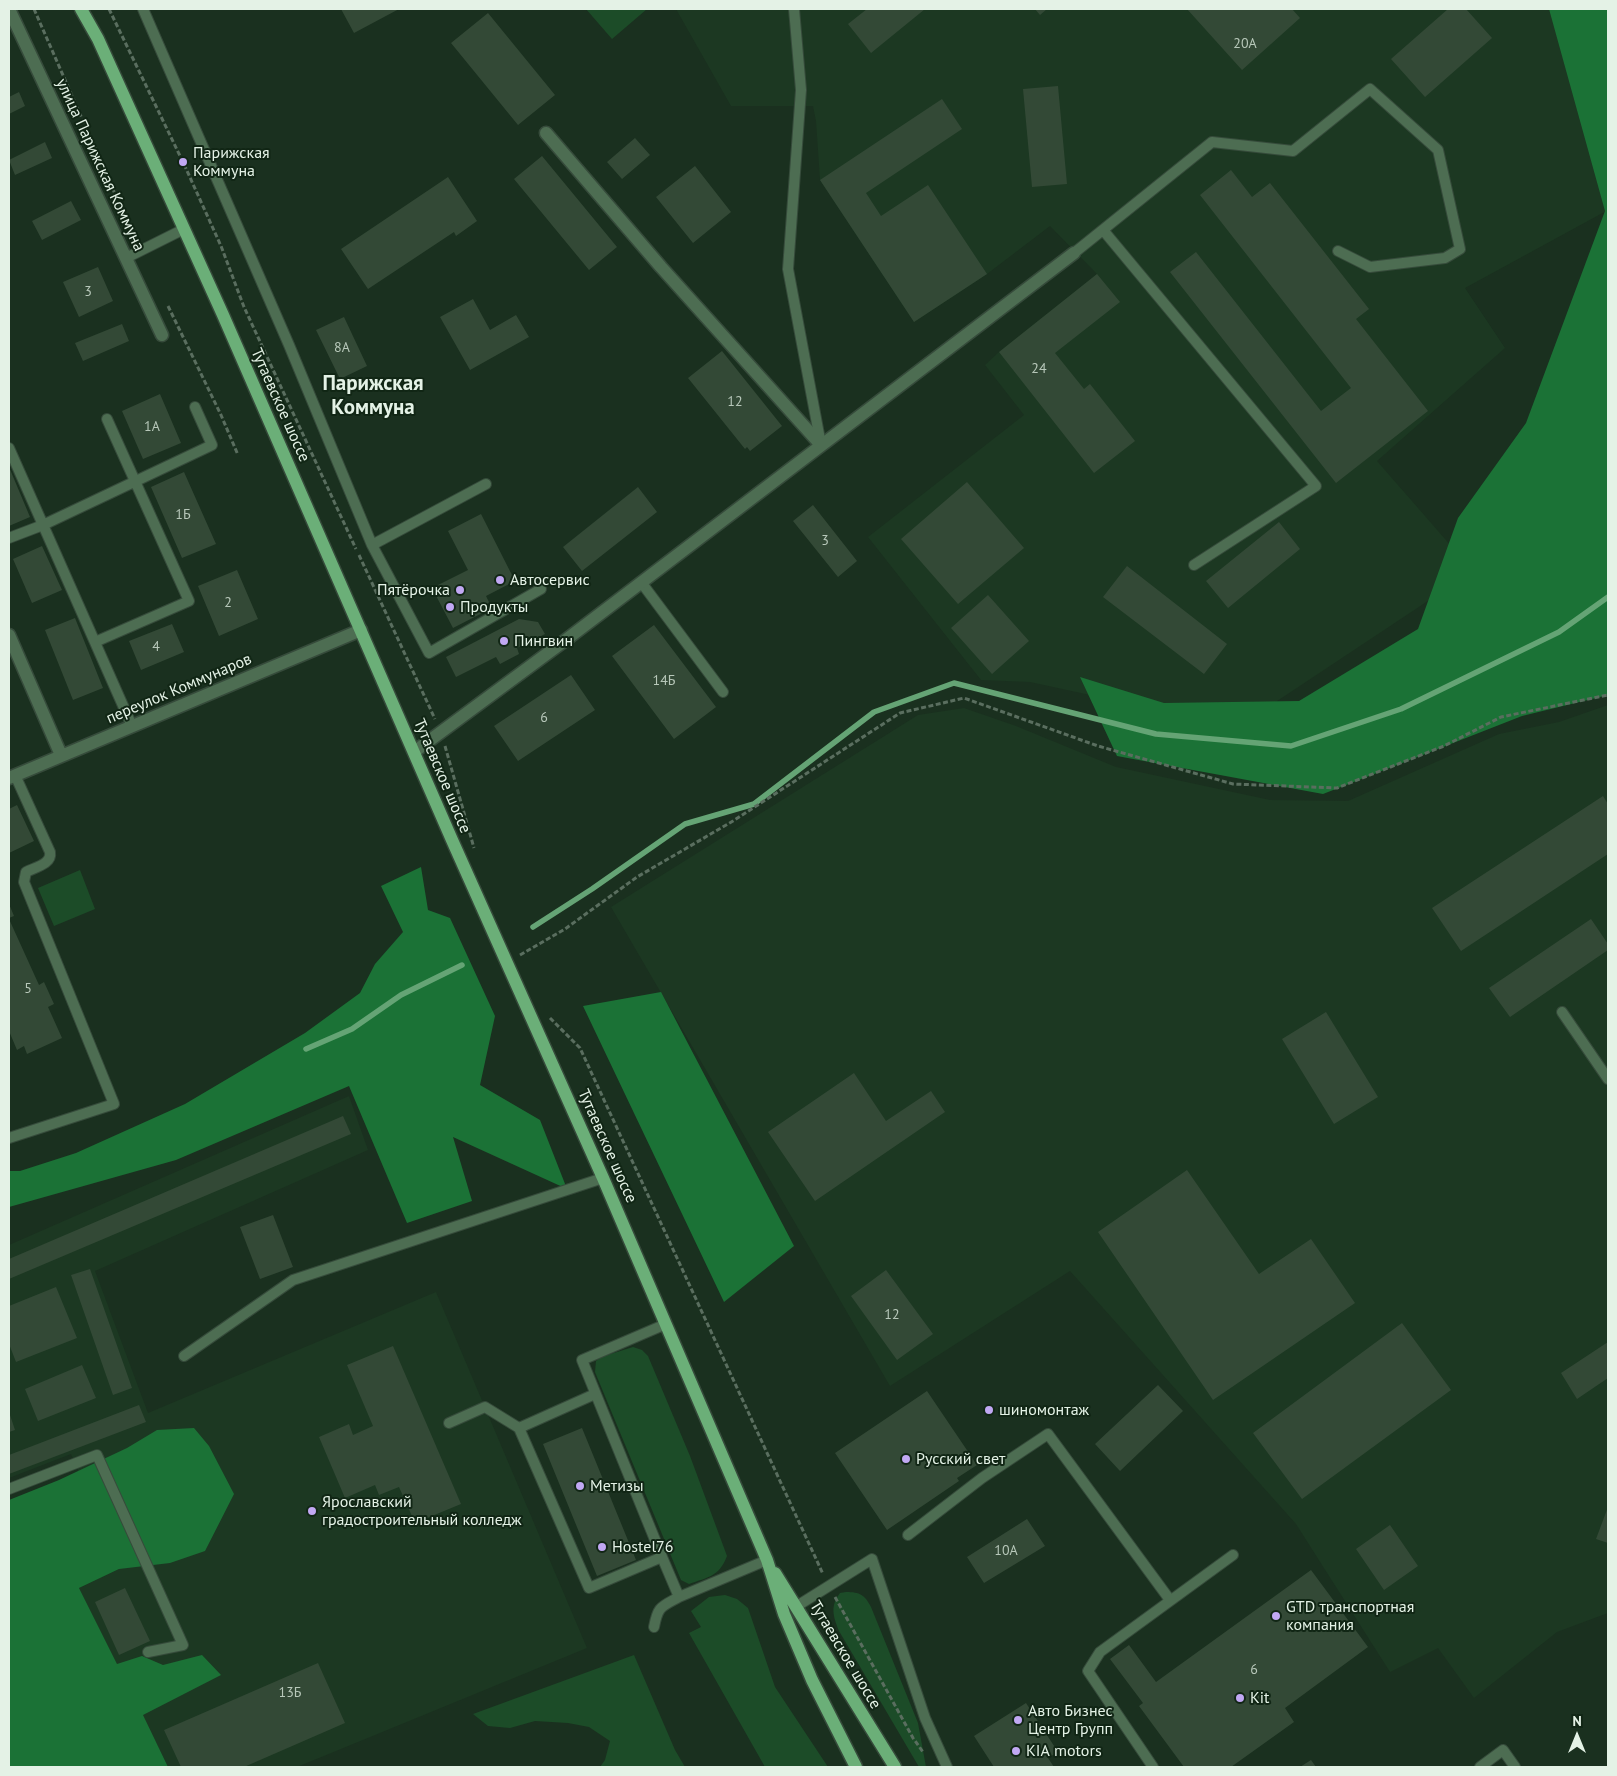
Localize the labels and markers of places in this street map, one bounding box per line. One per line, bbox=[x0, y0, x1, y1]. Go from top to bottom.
place label: Парижская Коммуна bbox=[193, 143, 270, 181]
marker: Парижская Коммуна bbox=[177, 156, 189, 168]
place label: Автосервис bbox=[510, 570, 590, 590]
marker: Автосервис bbox=[494, 574, 506, 586]
place label: Пятёрочка bbox=[377, 580, 450, 600]
marker: Пятёрочка bbox=[454, 584, 466, 596]
place label: Продукты bbox=[460, 597, 528, 617]
marker: Продукты bbox=[444, 601, 456, 613]
place label: Пингвин bbox=[514, 631, 573, 651]
marker: Пингвин bbox=[498, 635, 510, 647]
place label: шиномонтаж bbox=[999, 1400, 1089, 1420]
marker: шиномонтаж bbox=[983, 1404, 995, 1416]
place label: Русский свет bbox=[916, 1449, 1005, 1469]
marker: Русский свет bbox=[900, 1453, 912, 1465]
place label: Метизы bbox=[590, 1476, 644, 1496]
marker: Метизы bbox=[574, 1480, 586, 1492]
place label: Ярославский градостроительный колледж bbox=[322, 1492, 522, 1530]
marker: Ярославский градостроительный колледж bbox=[306, 1505, 318, 1517]
place label: Hostel76 bbox=[612, 1537, 674, 1557]
marker: Hostel76 bbox=[596, 1541, 608, 1553]
place label: GTD транспортная компания bbox=[1286, 1597, 1414, 1635]
marker: GTD транспортная компания bbox=[1270, 1610, 1282, 1622]
place label: Kit bbox=[1250, 1688, 1269, 1708]
marker: Kit bbox=[1234, 1692, 1246, 1704]
place label: Авто Бизнес Центр Групп bbox=[1028, 1701, 1113, 1739]
marker: Авто Бизнес Центр Групп bbox=[1012, 1714, 1024, 1726]
place label: KIA motors bbox=[1026, 1741, 1102, 1761]
marker: KIA motors bbox=[1010, 1745, 1022, 1757]

